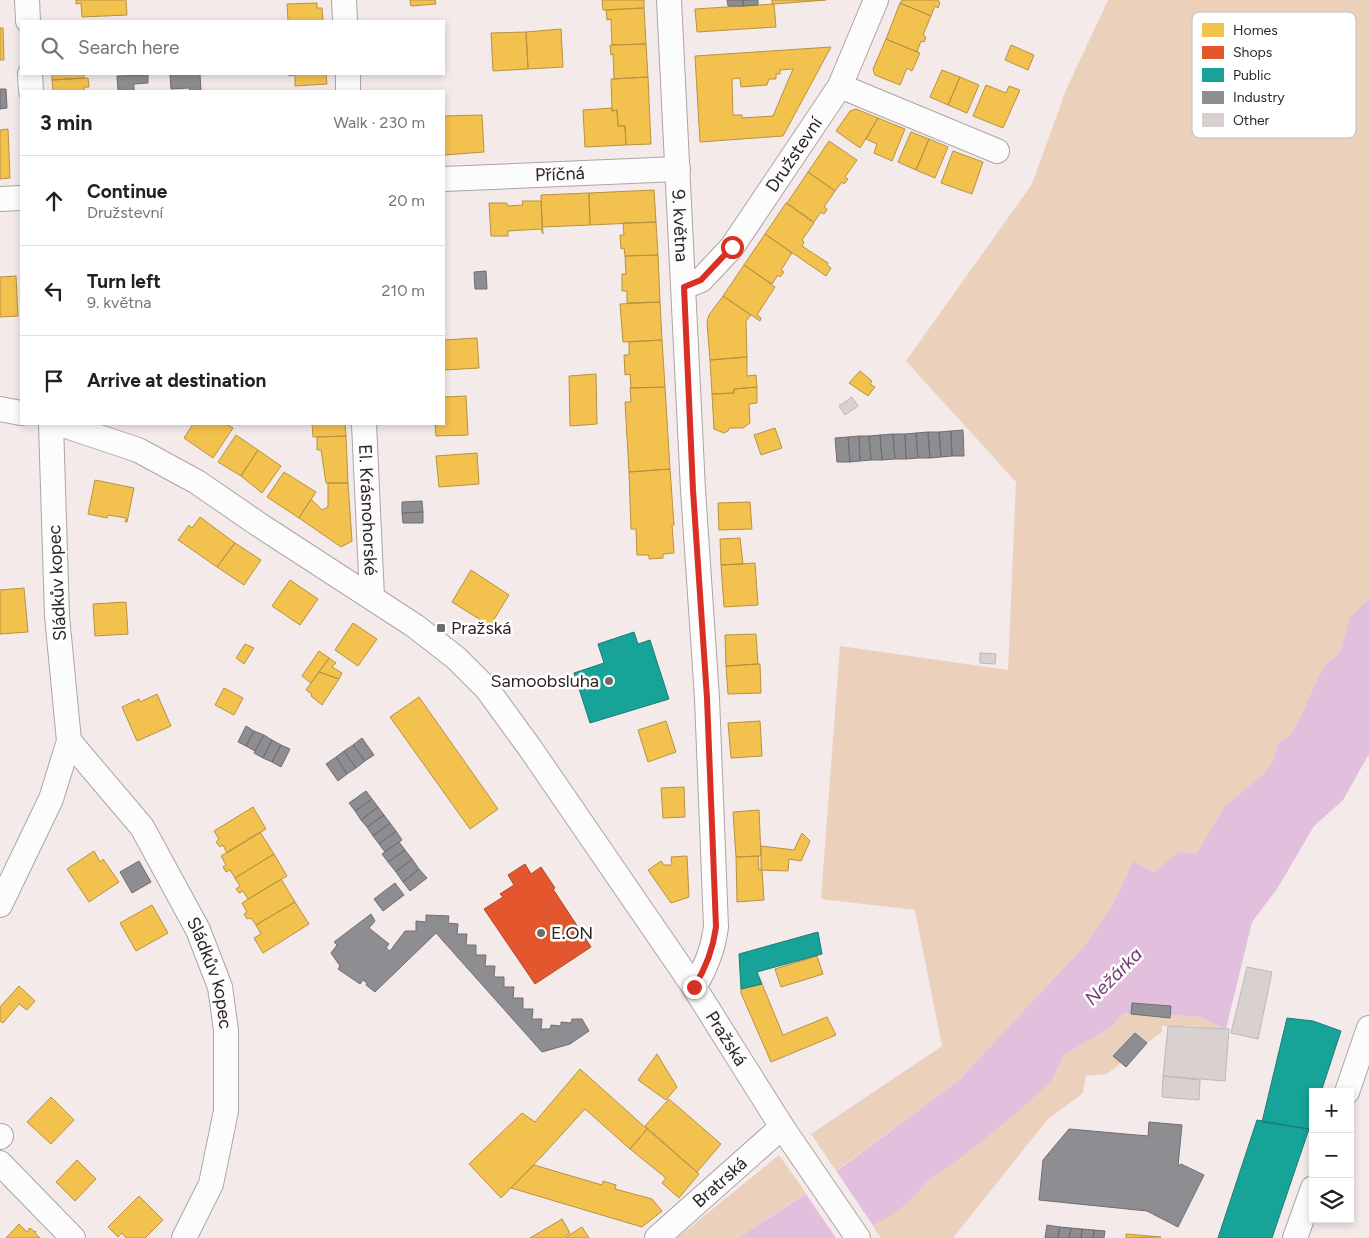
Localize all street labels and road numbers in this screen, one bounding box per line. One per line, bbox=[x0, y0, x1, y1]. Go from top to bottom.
street label: Družstevní bbox=[761, 112, 827, 196]
street label: Příčná bbox=[535, 162, 585, 186]
street label: 9. května bbox=[667, 189, 693, 262]
street label: El. Krásnohorské bbox=[354, 444, 382, 576]
street label: Sládkův kopec bbox=[43, 524, 71, 642]
street label: Sládkův kopec bbox=[182, 913, 237, 1031]
street label: Pražská bbox=[701, 1007, 752, 1070]
street label: Bratrská bbox=[688, 1152, 752, 1212]

